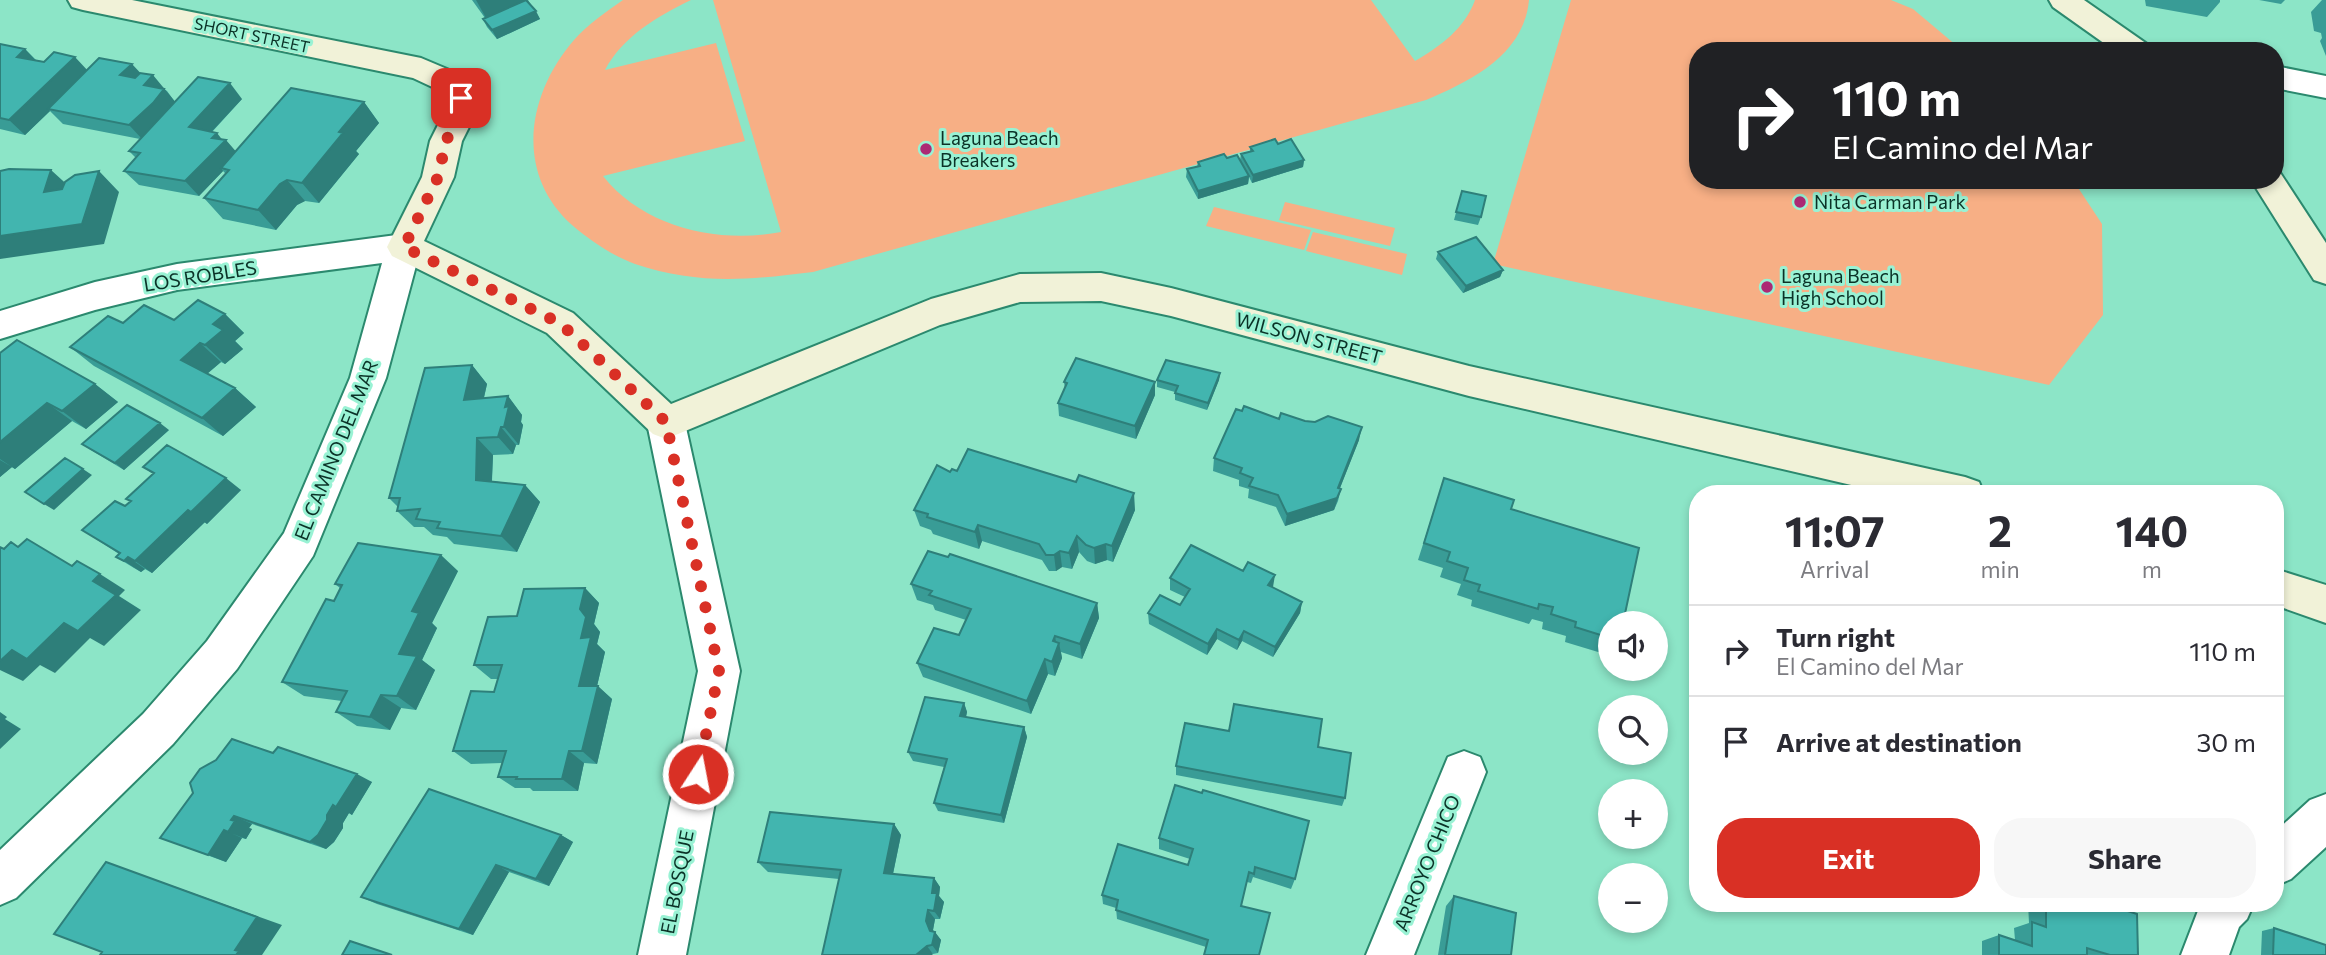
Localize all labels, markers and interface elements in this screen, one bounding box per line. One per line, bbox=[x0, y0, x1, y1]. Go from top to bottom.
street label: SHORT STREET bbox=[193, 13, 312, 56]
text: 110 m bbox=[1832, 66, 1961, 126]
pin bbox=[431, 68, 491, 128]
icon: right bbox=[1717, 70, 1808, 161]
icon: arrive bbox=[442, 79, 480, 117]
place label: Laguna Beach Breakers bbox=[940, 126, 1059, 171]
text: El Camino del Mar bbox=[1832, 126, 2093, 166]
marker: Laguna Beach Breakers bbox=[918, 141, 934, 157]
place label: Nita Carman Park bbox=[1814, 190, 1966, 213]
marker: Nita Carman Park bbox=[1792, 194, 1808, 210]
street label: LOS ROBLES bbox=[142, 255, 258, 296]
place label: Laguna Beach High School bbox=[1781, 264, 1900, 309]
marker: Laguna Beach High School bbox=[1759, 279, 1775, 295]
street label: WILSON STREET bbox=[1233, 307, 1385, 368]
street label: EL CAMINO DEL MAR bbox=[289, 356, 382, 543]
text: 11:07 bbox=[1785, 504, 1885, 556]
text: 2 bbox=[1988, 504, 2012, 556]
text: 140 bbox=[2115, 504, 2188, 556]
text: Arrival bbox=[1800, 555, 1870, 583]
text: min bbox=[1980, 555, 2020, 583]
text: m bbox=[2142, 555, 2162, 583]
map controls bbox=[1598, 611, 1668, 933]
button: sound bbox=[1598, 611, 1668, 681]
text: Turn right bbox=[1776, 621, 1895, 652]
icon: right bbox=[1717, 632, 1755, 670]
text: 110 m bbox=[2189, 635, 2256, 666]
text: El Camino del Mar bbox=[1776, 652, 1964, 680]
button: search bbox=[1598, 695, 1668, 765]
icon: arrive bbox=[1717, 723, 1755, 761]
text: Arrive at destination bbox=[1776, 726, 2022, 757]
text: 30 m bbox=[2197, 726, 2256, 757]
position arrow bbox=[661, 737, 735, 811]
button: + bbox=[1598, 779, 1668, 849]
street label: ARROYO CHICO bbox=[1389, 791, 1464, 934]
button: Exit bbox=[1717, 818, 1980, 898]
button: Share bbox=[1994, 818, 2256, 898]
street label: EL BOSQUE bbox=[655, 828, 698, 936]
button: − bbox=[1598, 863, 1668, 933]

